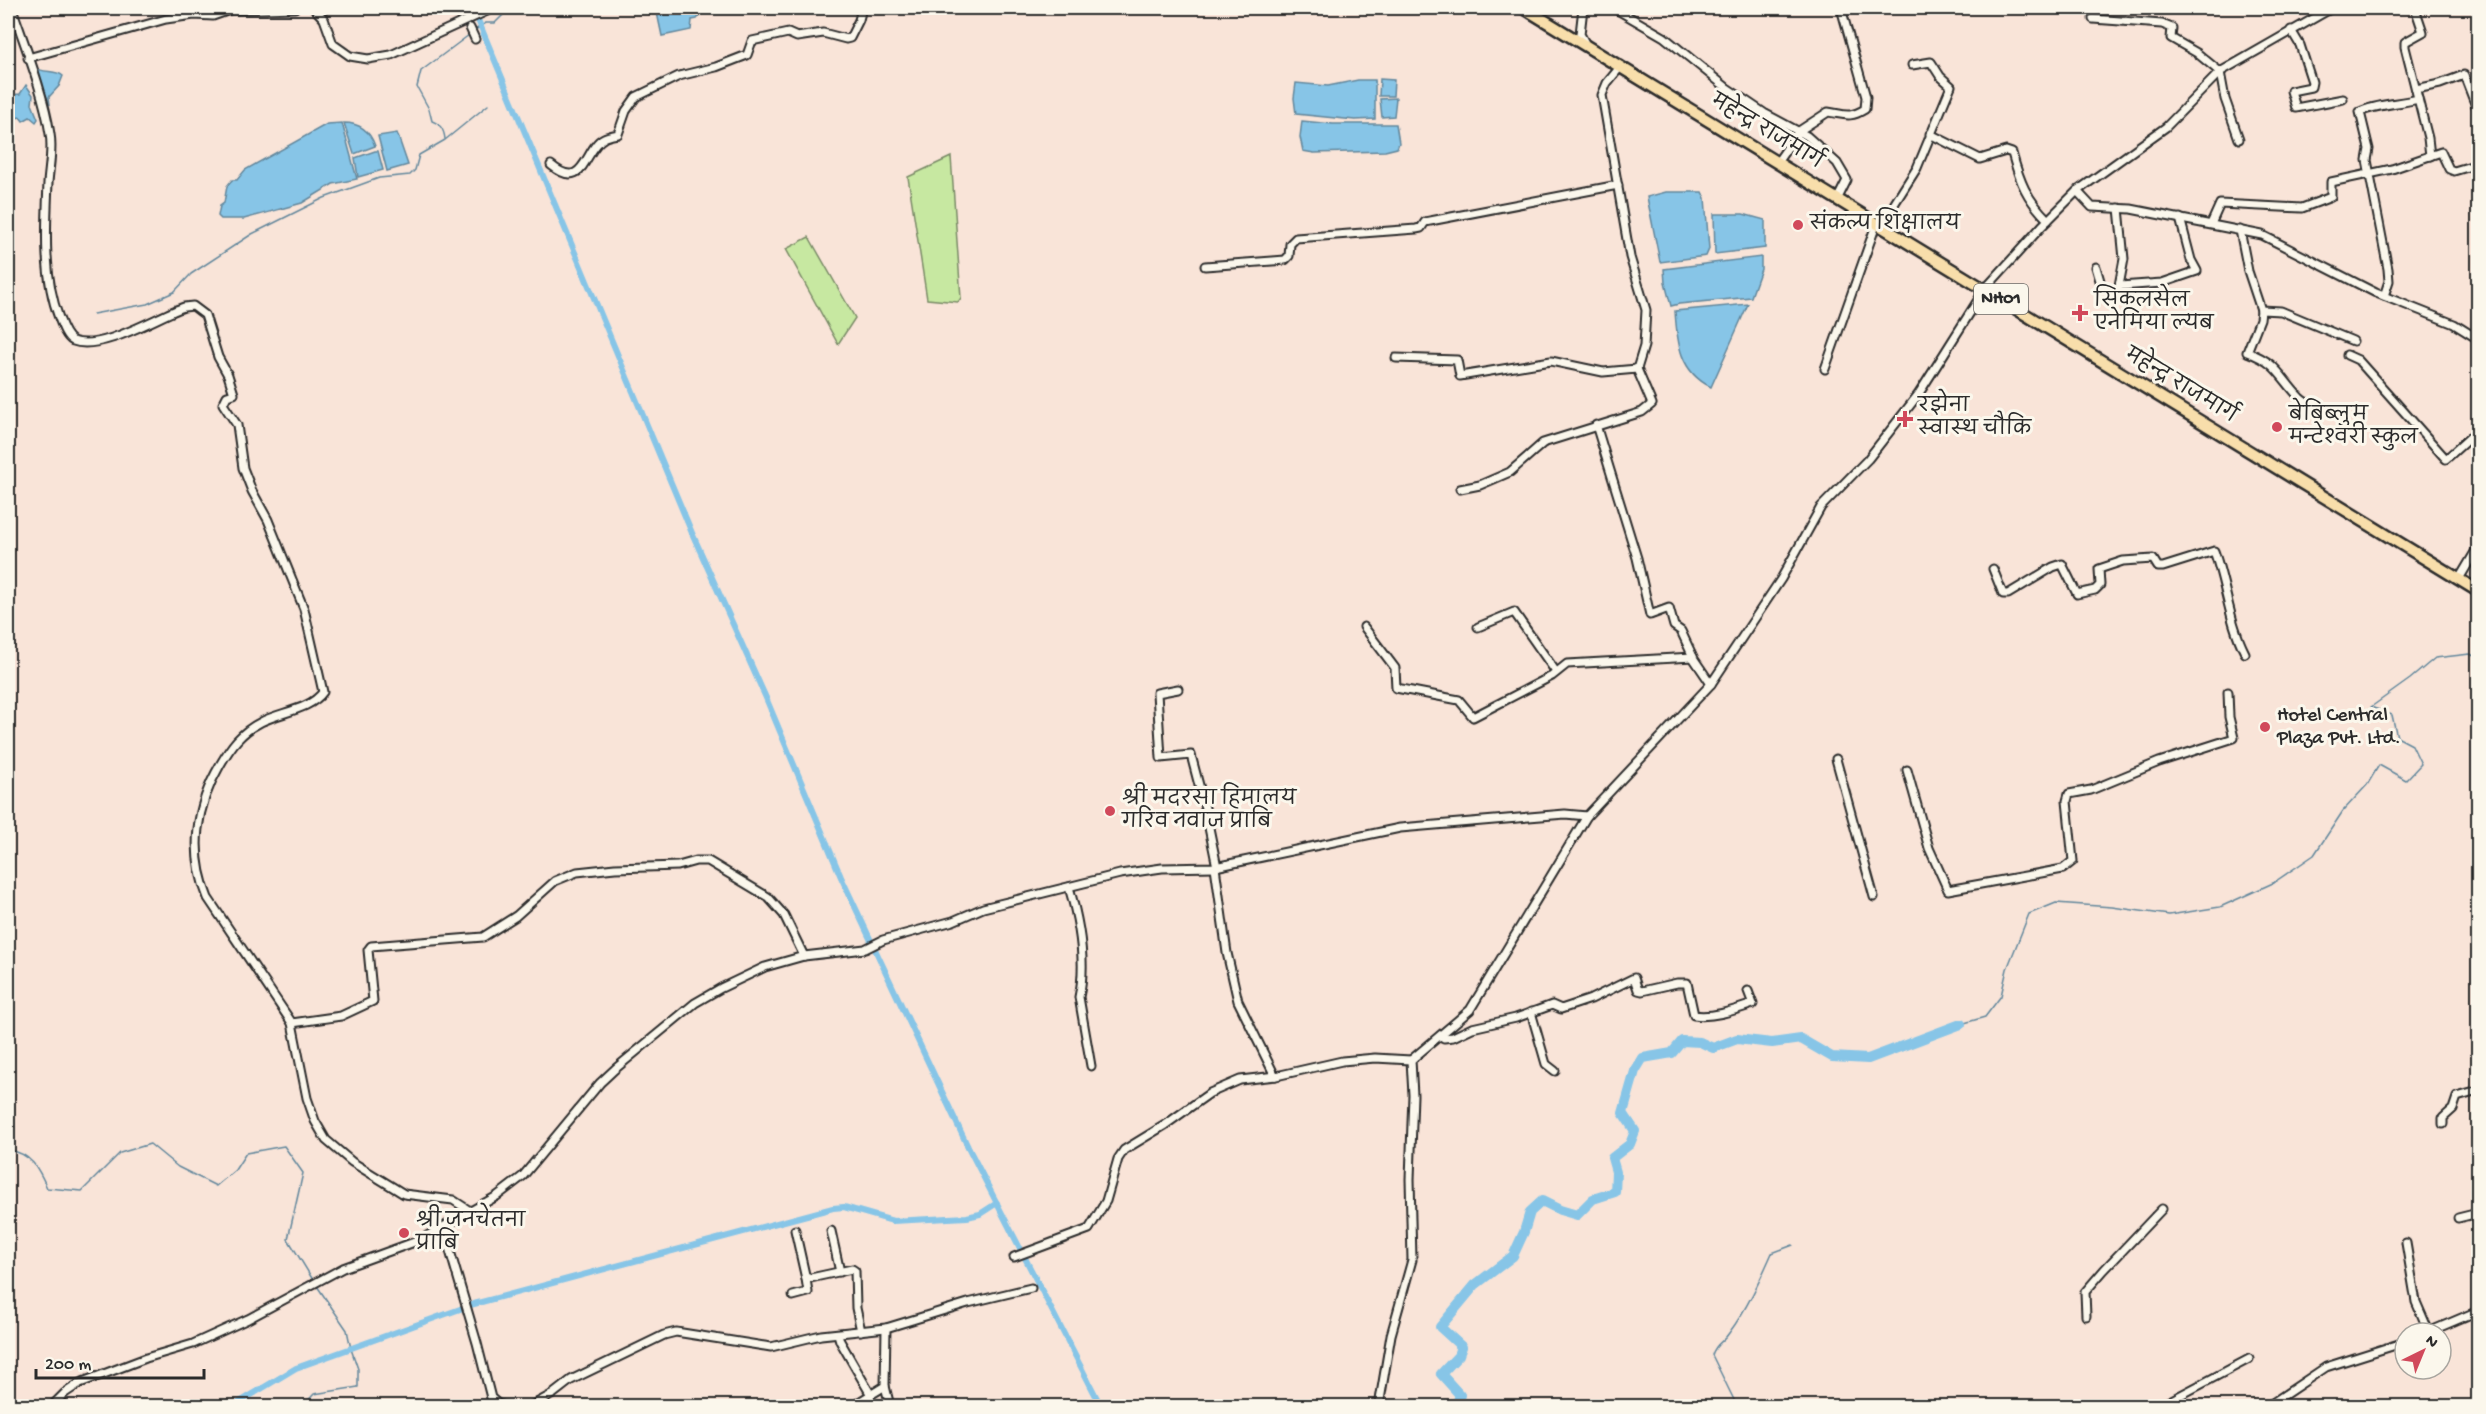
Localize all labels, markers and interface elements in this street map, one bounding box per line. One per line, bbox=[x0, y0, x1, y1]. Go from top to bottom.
street label: महेन्द्र राजमार्ग bbox=[1705, 83, 1831, 176]
place label: संकल्प शिक्षालय bbox=[1809, 207, 1961, 237]
marker: संकल्प शिक्षालय bbox=[1791, 218, 1805, 232]
place label: सिकलसेल एनेमिया ल्यब bbox=[2093, 283, 2215, 337]
road number: NH01 bbox=[1974, 284, 2028, 314]
marker: सिकलसेल एनेमिया ल्यब bbox=[2071, 304, 2089, 322]
street label: महेन्द्र राजमार्ग bbox=[2119, 337, 2245, 430]
place label: रझेना स्वास्थ चौकि bbox=[1917, 388, 2033, 442]
place label: बेबिब्लुम मन्टेश्वरी स्कुल bbox=[2288, 397, 2419, 451]
marker: रझेना स्वास्थ चौकि bbox=[1896, 410, 1914, 428]
marker: बेबिब्लुम मन्टेश्वरी स्कुल bbox=[2270, 420, 2284, 434]
place label: Hotel Central Plaza Pvt. Ltd. bbox=[2276, 705, 2401, 751]
marker: Hotel Central Plaza Pvt. Ltd. bbox=[2258, 720, 2272, 734]
place label: श्री मदरसा हिमालय गरिव नवाज प्राबि bbox=[1121, 782, 1297, 835]
marker: श्री मदरसा हिमालय गरिव नवाज प्राबि bbox=[1103, 804, 1117, 818]
place label: श्री जनचेतना प्राबि bbox=[415, 1202, 526, 1257]
marker: श्री जनचेतना प्राबि bbox=[397, 1226, 411, 1240]
north arrow bbox=[2393, 1321, 2453, 1381]
text: N bbox=[2421, 1332, 2442, 1353]
scale bar bbox=[36, 1342, 204, 1380]
text: 200 m bbox=[45, 1355, 92, 1376]

